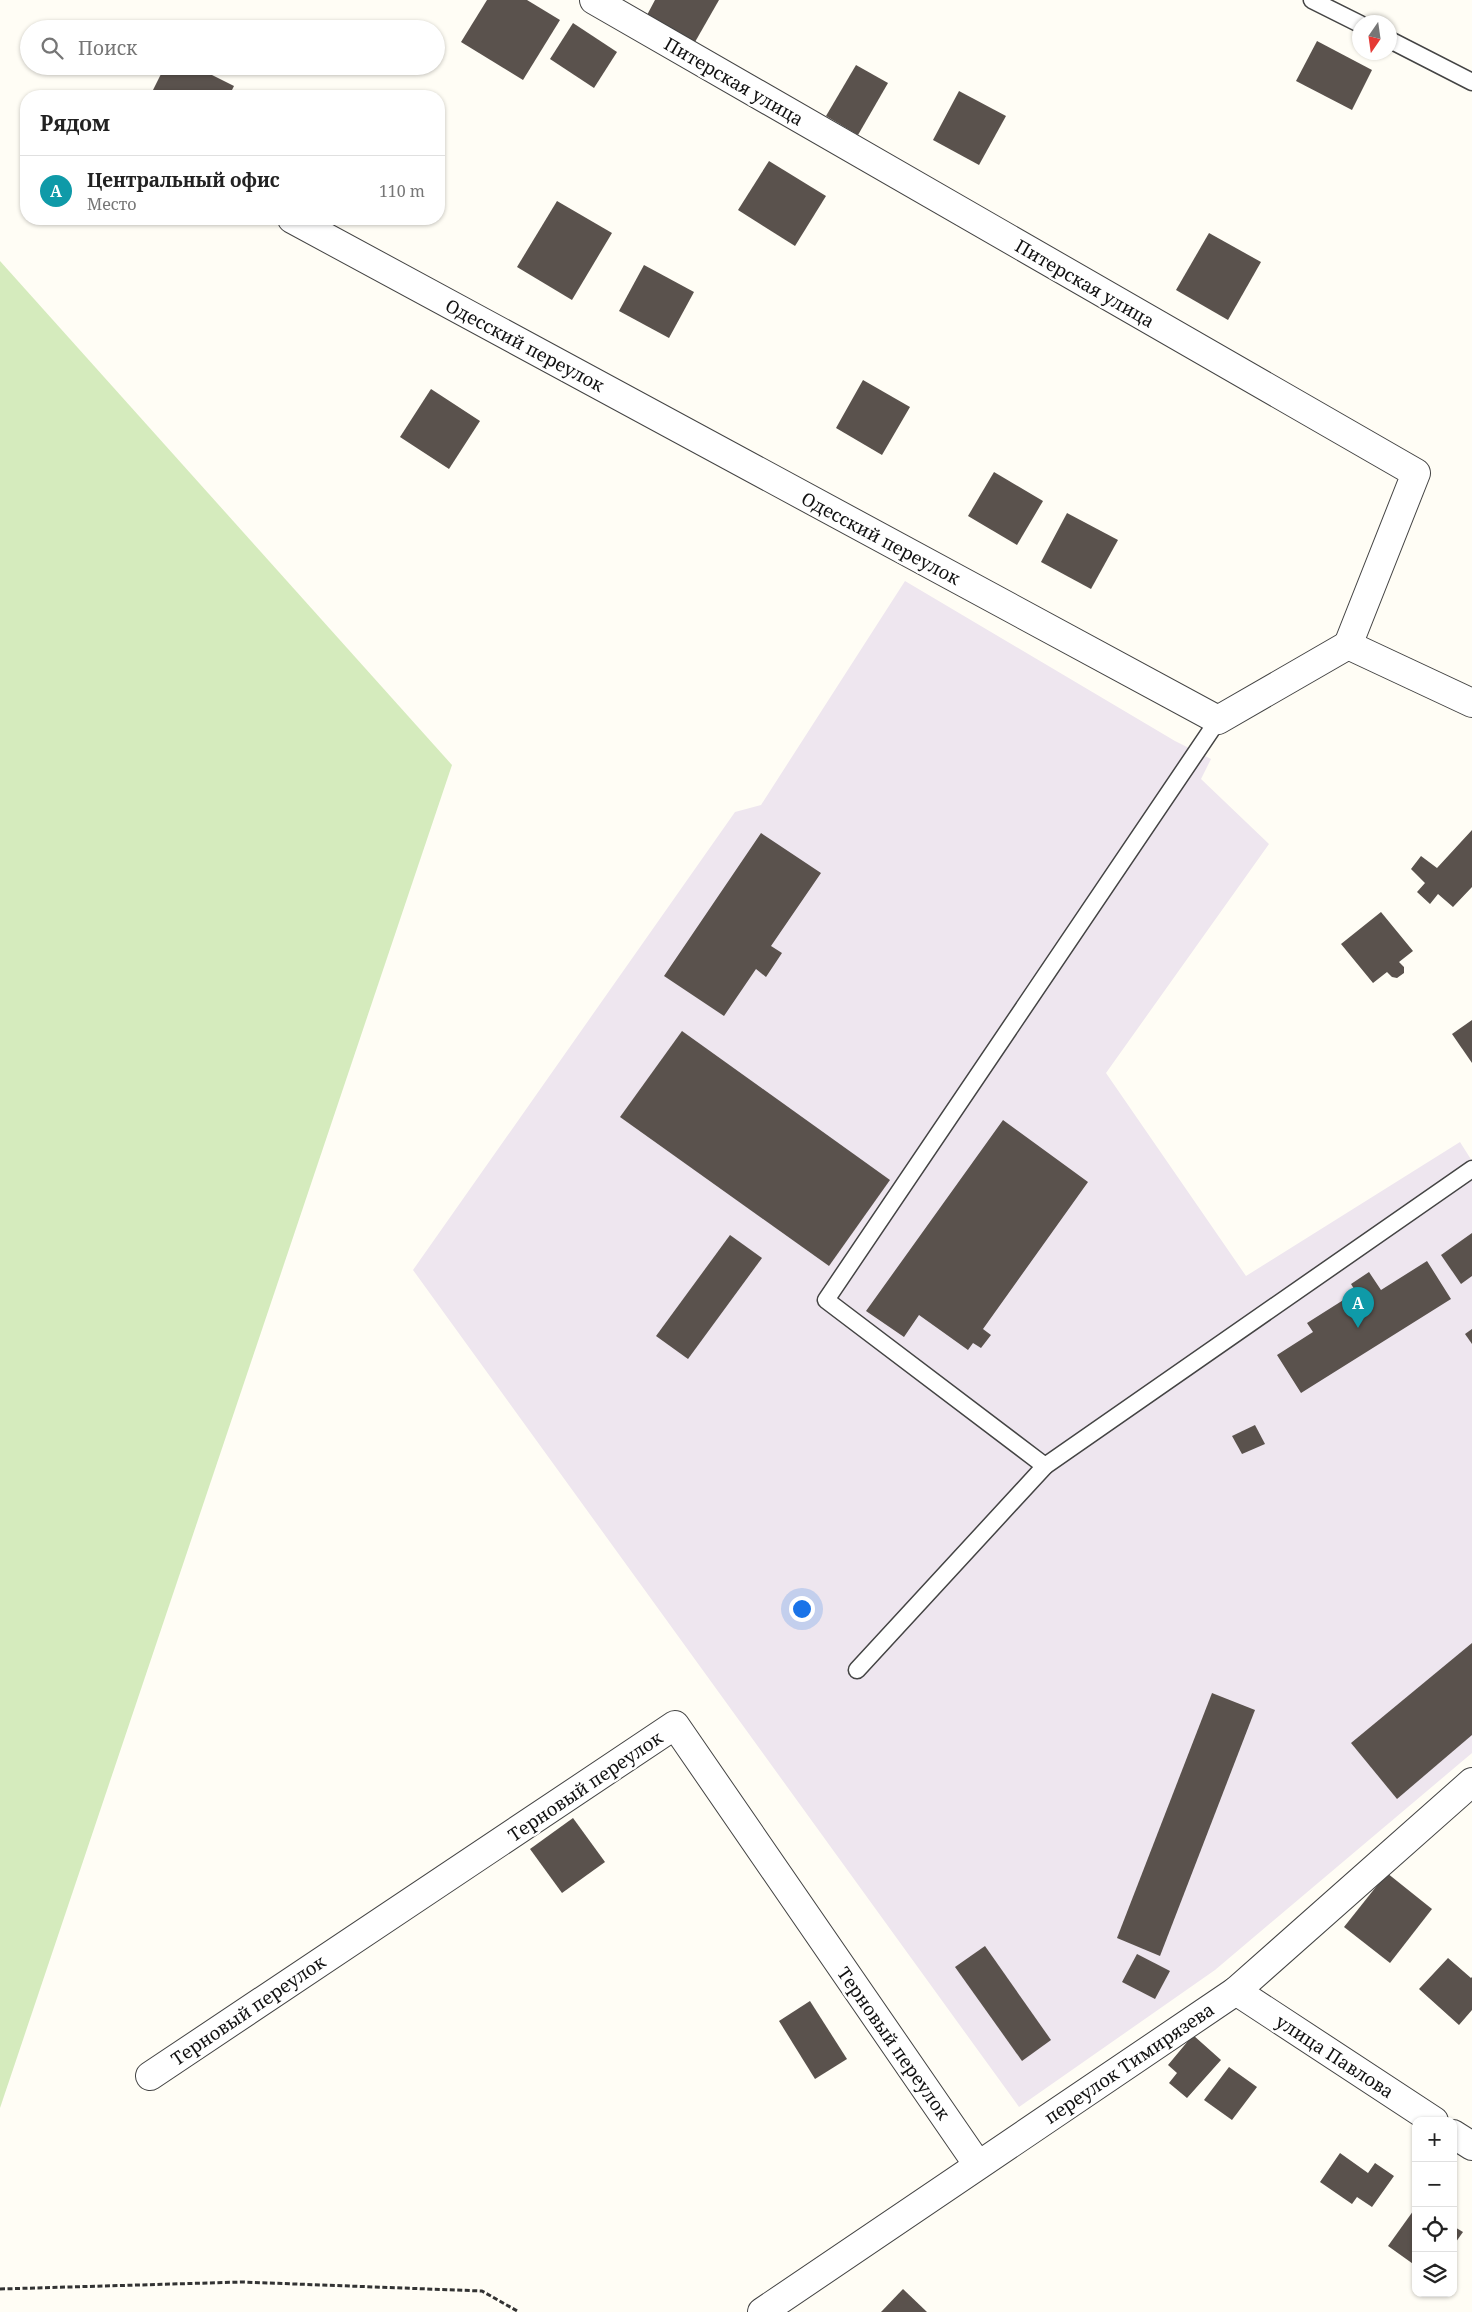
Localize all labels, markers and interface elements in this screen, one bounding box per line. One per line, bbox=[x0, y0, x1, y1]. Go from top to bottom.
north arrow bbox=[1352, 15, 1397, 60]
search box bbox=[20, 20, 445, 75]
street label: Питерская улица bbox=[660, 31, 808, 131]
icon: search bbox=[38, 34, 66, 62]
text: Поиск bbox=[78, 35, 137, 61]
text: Рядом bbox=[40, 109, 110, 137]
text: Центральный офис bbox=[87, 167, 280, 193]
text: A bbox=[50, 180, 62, 202]
text: 110 m bbox=[379, 180, 425, 202]
text: Место bbox=[87, 193, 136, 215]
street label: Питерская улица bbox=[1011, 233, 1159, 333]
street label: Одесский переулок bbox=[442, 293, 609, 397]
street label: Одесский переулок bbox=[798, 486, 965, 590]
pin: A bbox=[1342, 1287, 1374, 1328]
your location bbox=[789, 1596, 815, 1622]
street label: Терновый переулок bbox=[503, 1725, 667, 1847]
street label: Терновый переулок bbox=[166, 1949, 330, 2071]
street label: Терновый переулок bbox=[832, 1962, 956, 2124]
street label: переулок Тимирязева bbox=[1039, 1997, 1219, 2129]
street label: улица Павлова bbox=[1271, 2009, 1399, 2103]
map controls bbox=[1412, 2117, 1457, 2297]
button: + bbox=[1412, 2117, 1457, 2162]
button: − bbox=[1412, 2162, 1457, 2207]
button: locate bbox=[1412, 2207, 1457, 2252]
button: layers bbox=[1412, 2252, 1457, 2297]

